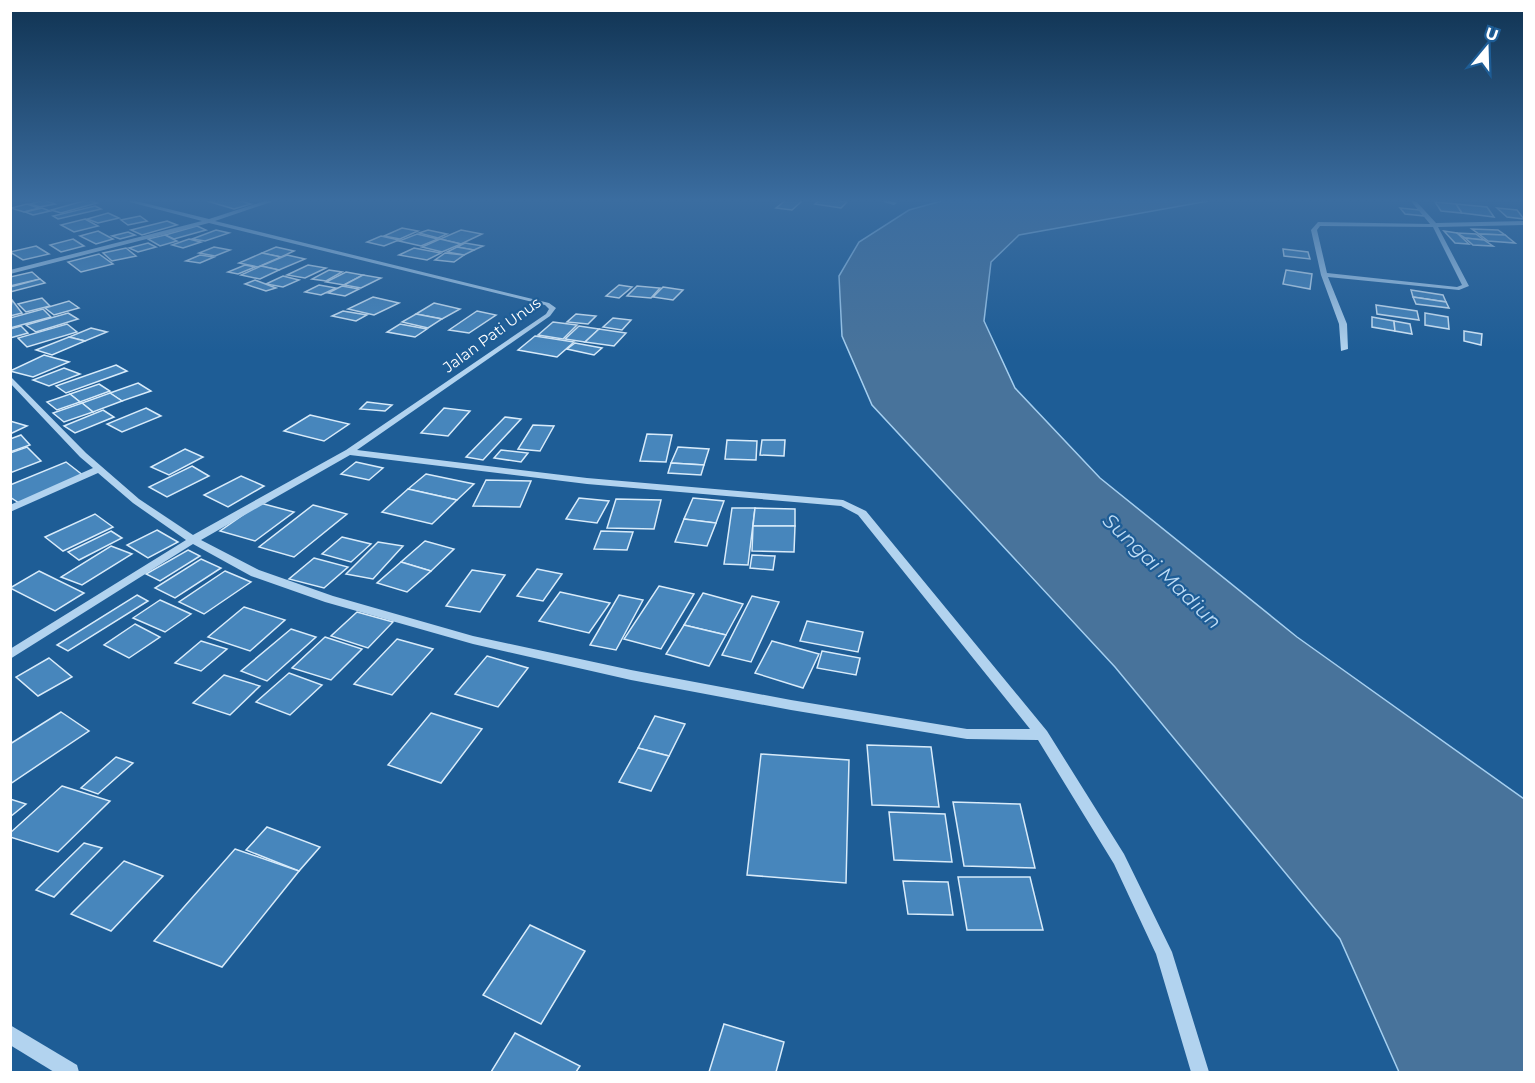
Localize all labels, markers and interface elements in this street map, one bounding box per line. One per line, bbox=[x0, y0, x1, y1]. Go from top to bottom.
north arrow bbox=[1457, 18, 1517, 78]
text: U bbox=[1483, 23, 1501, 45]
street label: Jalan Pati Unus bbox=[438, 293, 544, 377]
water label: Sungai Madiun bbox=[1098, 508, 1226, 634]

